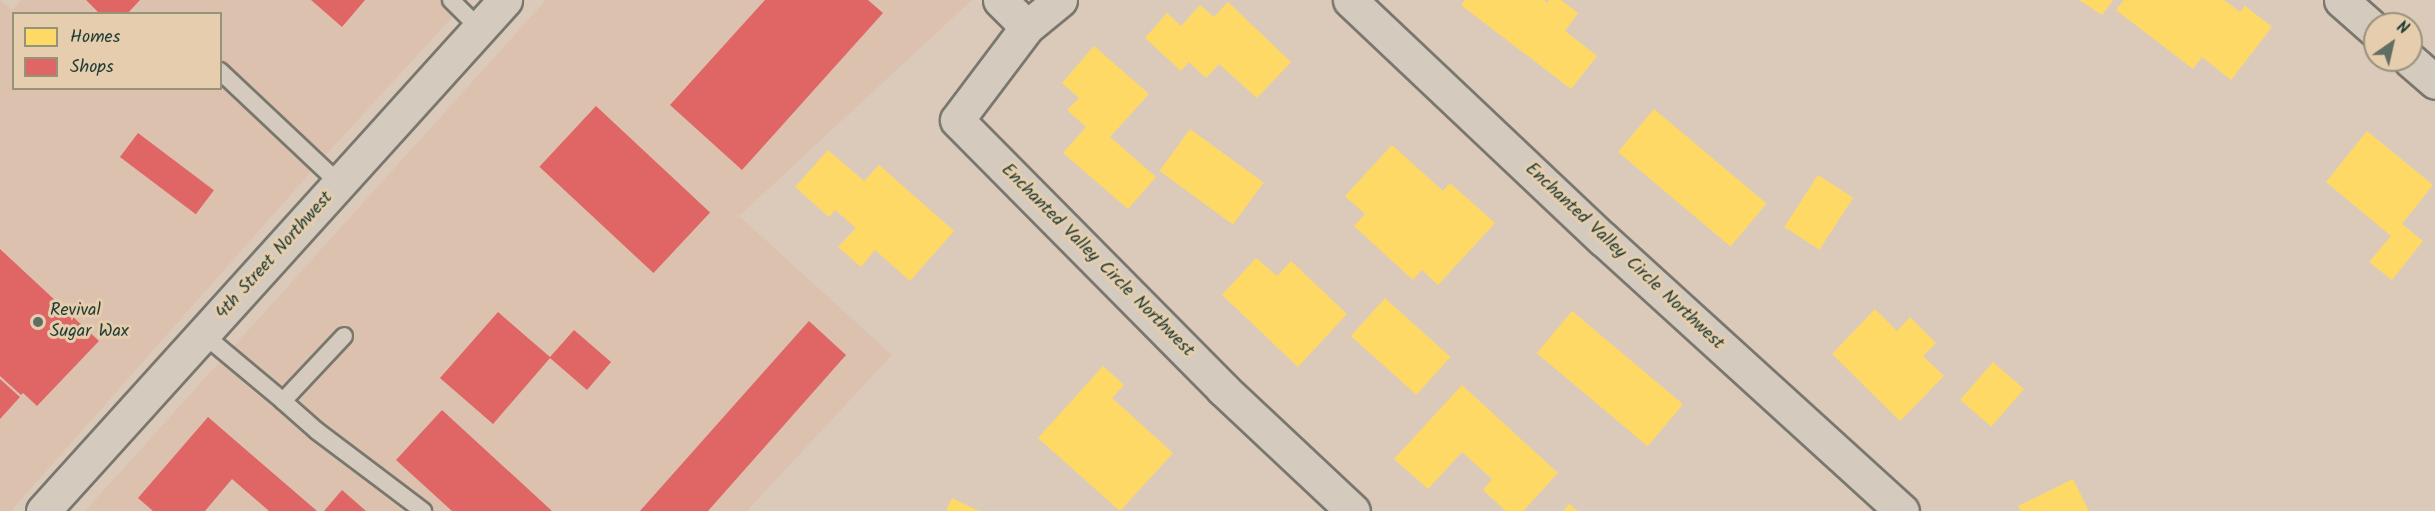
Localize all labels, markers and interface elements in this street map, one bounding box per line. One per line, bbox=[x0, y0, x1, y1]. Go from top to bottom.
legend bbox=[12, 12, 222, 90]
north arrow bbox=[2363, 12, 2423, 72]
text: N bbox=[2391, 15, 2413, 42]
text: Homes bbox=[70, 23, 120, 52]
text: Shops bbox=[70, 53, 114, 82]
street label: Enchanted Valley Circle Northwest bbox=[1520, 159, 1728, 355]
street label: Enchanted Valley Circle Northwest bbox=[996, 160, 1198, 362]
street label: 4th Street Northwest bbox=[212, 188, 338, 324]
place label: Revival Sugar Wax bbox=[50, 301, 129, 344]
marker: Revival Sugar Wax bbox=[31, 315, 45, 329]

